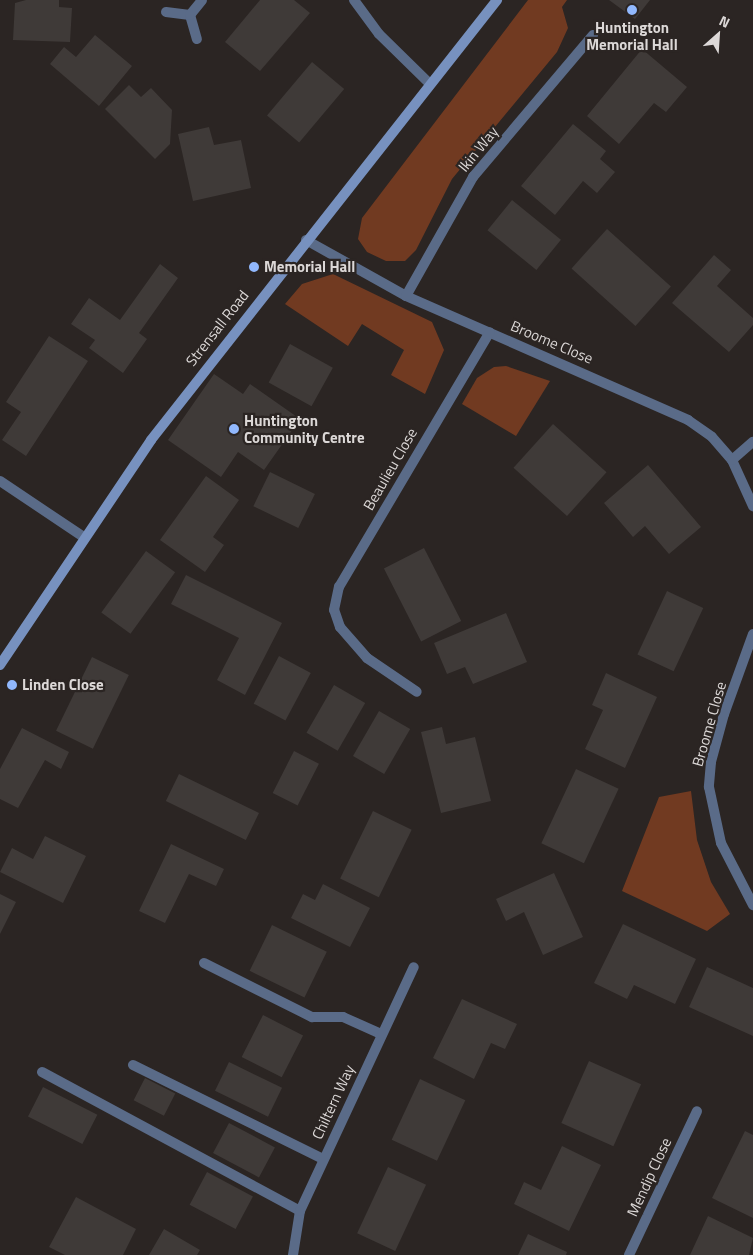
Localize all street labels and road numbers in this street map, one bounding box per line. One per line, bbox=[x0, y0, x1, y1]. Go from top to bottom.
street label: Ikin Way bbox=[454, 123, 502, 175]
street label: Strensall Road bbox=[182, 287, 252, 369]
street label: Broome Close bbox=[508, 317, 596, 367]
street label: Beaulieu Close bbox=[359, 425, 421, 513]
street label: Broome Close bbox=[688, 679, 730, 769]
street label: Chiltern Way bbox=[308, 1062, 358, 1142]
street label: Mendip Close bbox=[623, 1135, 675, 1219]

